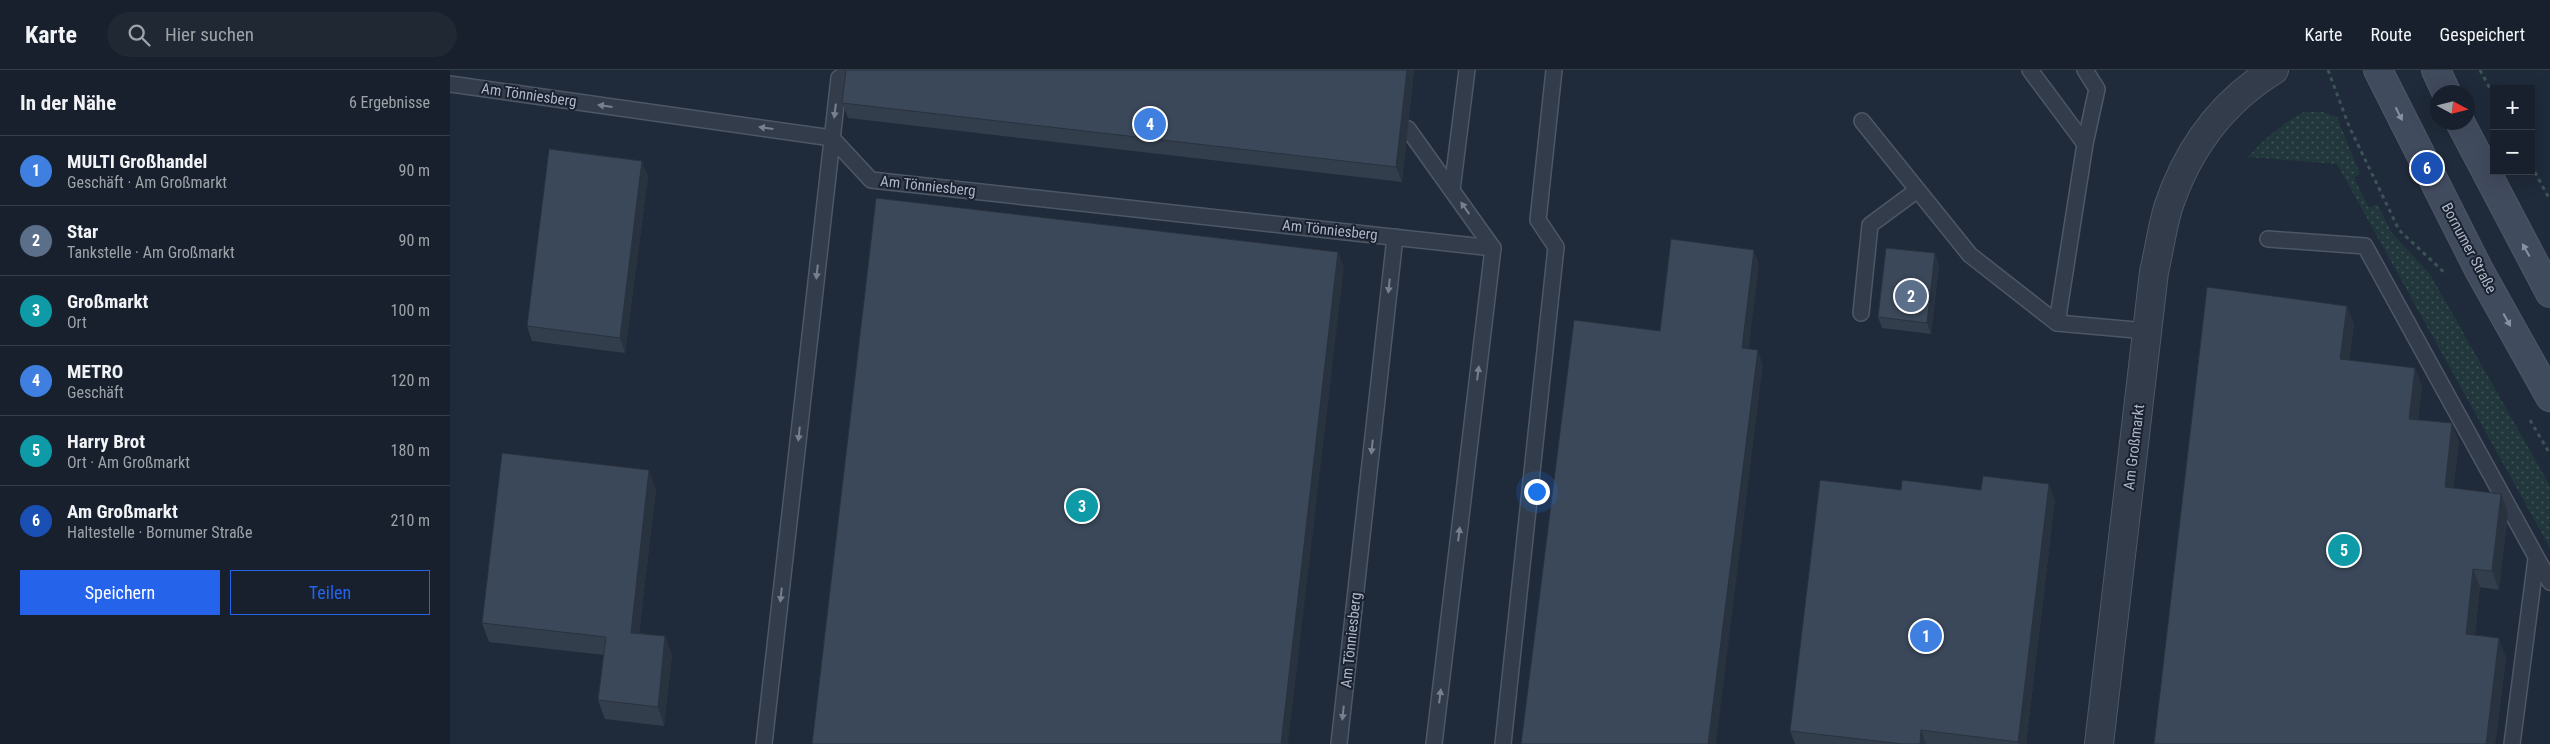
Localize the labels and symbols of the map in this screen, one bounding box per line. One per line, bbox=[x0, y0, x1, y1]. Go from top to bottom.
street label: Am Tönniesberg bbox=[480, 79, 578, 111]
north arrow bbox=[2430, 85, 2475, 130]
one-way arrow bbox=[597, 102, 613, 110]
one-way arrow bbox=[831, 103, 839, 119]
pin: 4 bbox=[1134, 105, 1166, 143]
one-way arrow bbox=[2395, 107, 2403, 121]
one-way arrow bbox=[758, 124, 774, 132]
pin: 6 bbox=[2411, 149, 2443, 187]
street label: Am Tönniesberg bbox=[879, 172, 977, 200]
street label: Bornumer Straße bbox=[2438, 200, 2500, 296]
one-way arrow bbox=[1460, 201, 1470, 215]
street label: Am Tönniesberg bbox=[1281, 216, 1379, 244]
one-way arrow bbox=[2522, 243, 2531, 257]
one-way arrow bbox=[813, 265, 821, 281]
pin: 2 bbox=[1895, 277, 1927, 315]
one-way arrow bbox=[1385, 278, 1393, 294]
one-way arrow bbox=[2503, 312, 2511, 327]
one-way arrow bbox=[1474, 365, 1482, 381]
street label: Am Großmarkt bbox=[2120, 403, 2148, 491]
one-way arrow bbox=[795, 426, 803, 442]
one-way arrow bbox=[1368, 439, 1376, 455]
your location bbox=[1524, 479, 1550, 505]
pin: 3 bbox=[1066, 487, 1098, 525]
one-way arrow bbox=[1455, 526, 1463, 542]
pin: 5 bbox=[2328, 531, 2360, 569]
one-way arrow bbox=[777, 588, 785, 604]
street label: Am Tönniesberg bbox=[1337, 591, 1365, 689]
pin: 1 bbox=[1910, 617, 1942, 655]
one-way arrow bbox=[1436, 687, 1444, 703]
one-way arrow bbox=[1338, 705, 1346, 721]

